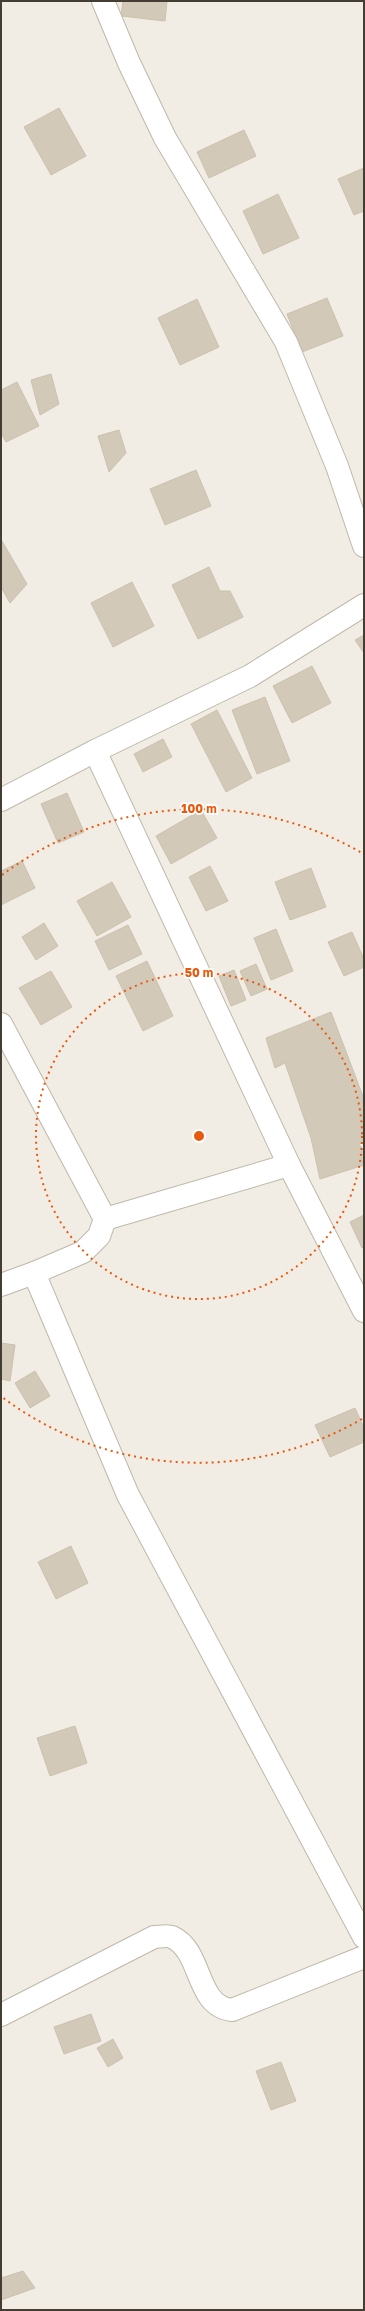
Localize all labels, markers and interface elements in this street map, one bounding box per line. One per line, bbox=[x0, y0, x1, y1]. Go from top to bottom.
text: 100 m bbox=[181, 801, 217, 816]
text: 50 m bbox=[185, 965, 213, 980]
centre of rings bbox=[192, 1129, 206, 1143]

